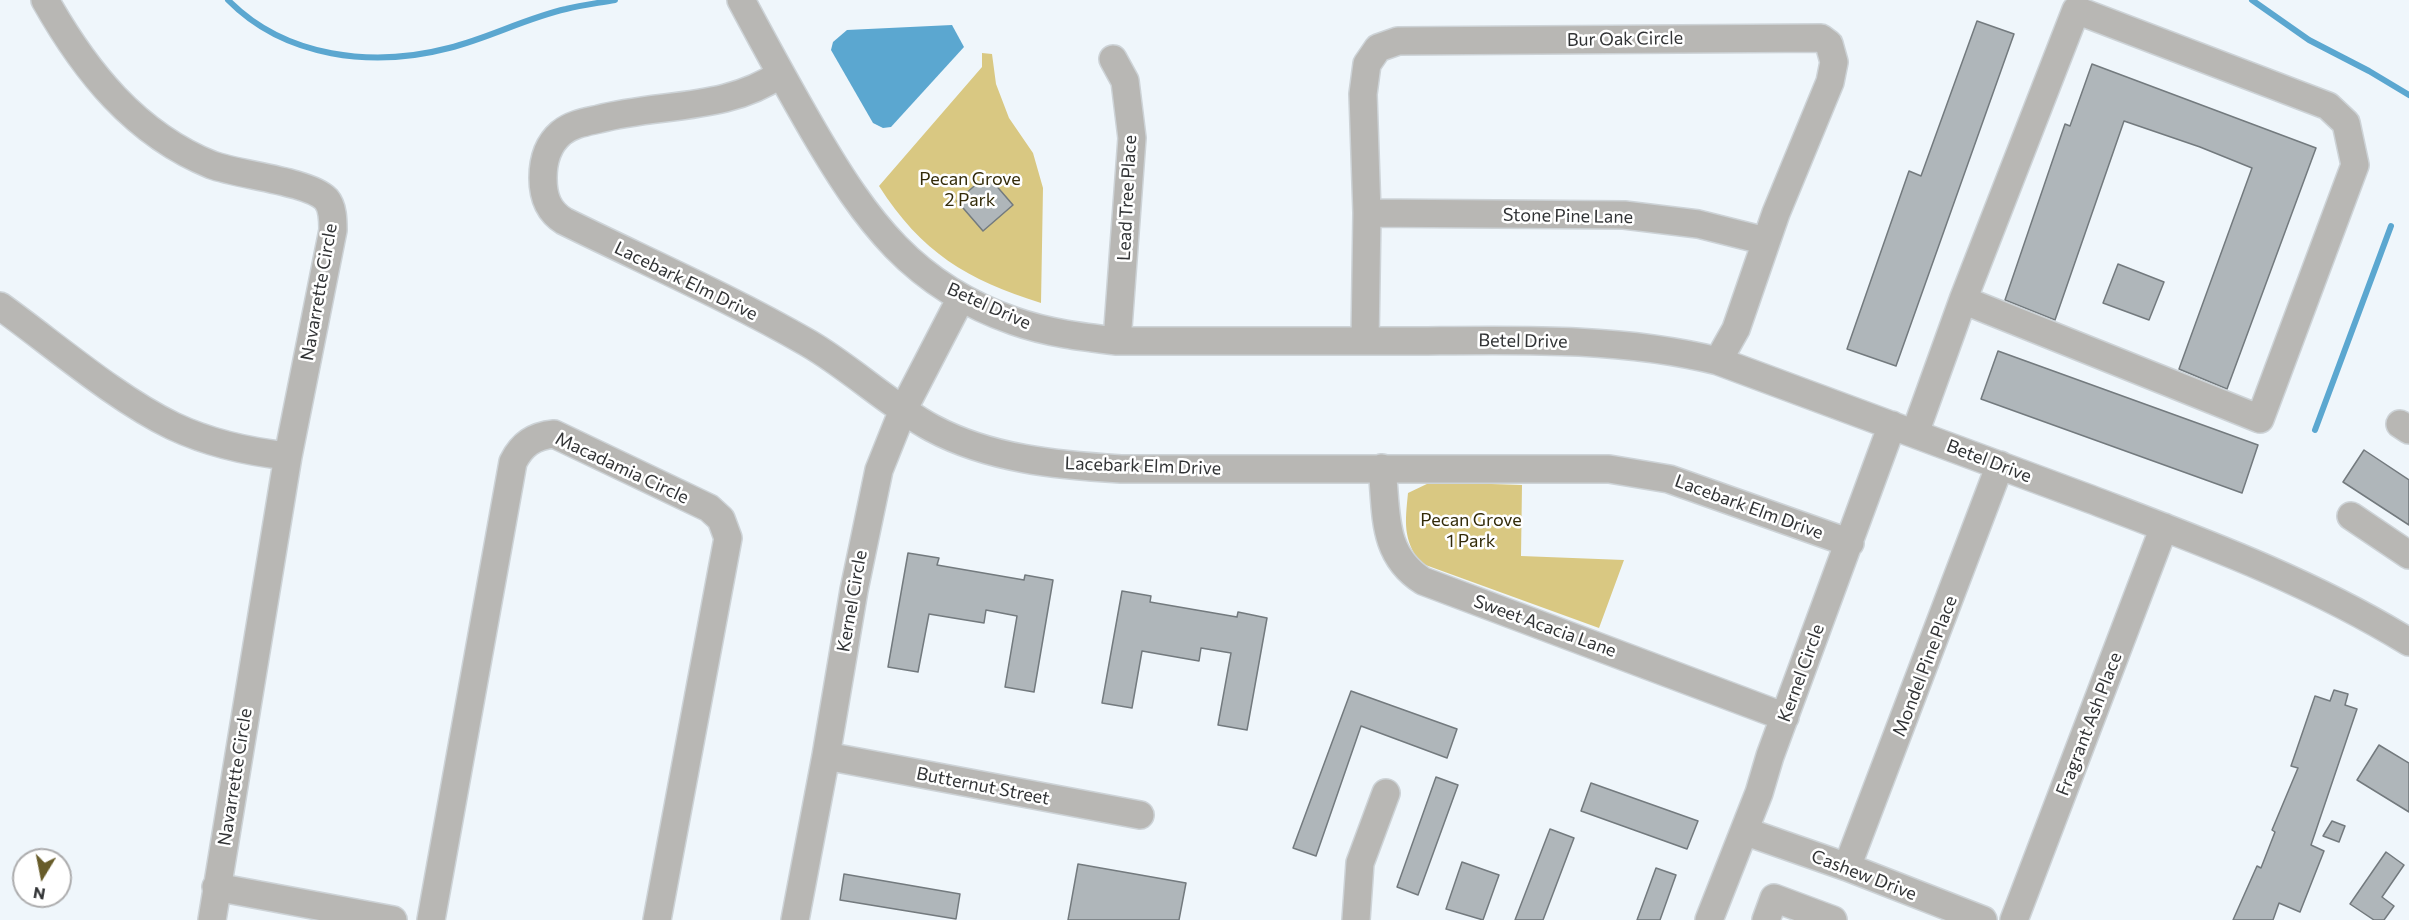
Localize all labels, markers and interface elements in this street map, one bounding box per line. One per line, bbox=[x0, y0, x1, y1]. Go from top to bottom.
street label: Bur Oak Circle bbox=[1567, 27, 1683, 51]
street label: Lead Tree Place bbox=[1113, 134, 1141, 262]
park label: Pecan Grove 2 Park bbox=[919, 168, 1021, 210]
street label: Stone Pine Lane bbox=[1503, 204, 1633, 228]
street label: Navarrette Circle bbox=[296, 222, 342, 362]
street label: Lacebark Elm Drive bbox=[611, 237, 761, 325]
street label: Betel Drive bbox=[944, 278, 1034, 334]
street label: Betel Drive bbox=[1478, 329, 1568, 353]
street label: Macadamia Circle bbox=[552, 428, 692, 508]
street label: Betel Drive bbox=[1943, 435, 2035, 487]
street label: Lacebark Elm Drive bbox=[1064, 452, 1222, 480]
street label: Lacebark Elm Drive bbox=[1672, 470, 1826, 544]
park label: Pecan Grove 1 Park bbox=[1420, 509, 1522, 552]
street label: Kernel Circle bbox=[832, 549, 872, 653]
street label: Sweet Acacia Lane bbox=[1471, 590, 1619, 662]
street label: Mondel Pine Place bbox=[1888, 593, 1962, 739]
street label: Kernel Circle bbox=[1773, 621, 1829, 725]
street label: Fragrant Ash Place bbox=[2052, 649, 2126, 799]
street label: Navarrette Circle bbox=[213, 707, 257, 847]
street label: Butternut Street bbox=[915, 763, 1051, 809]
street label: Cashew Drive bbox=[1808, 845, 1920, 905]
north arrow bbox=[12, 848, 72, 908]
text: N bbox=[32, 884, 47, 905]

